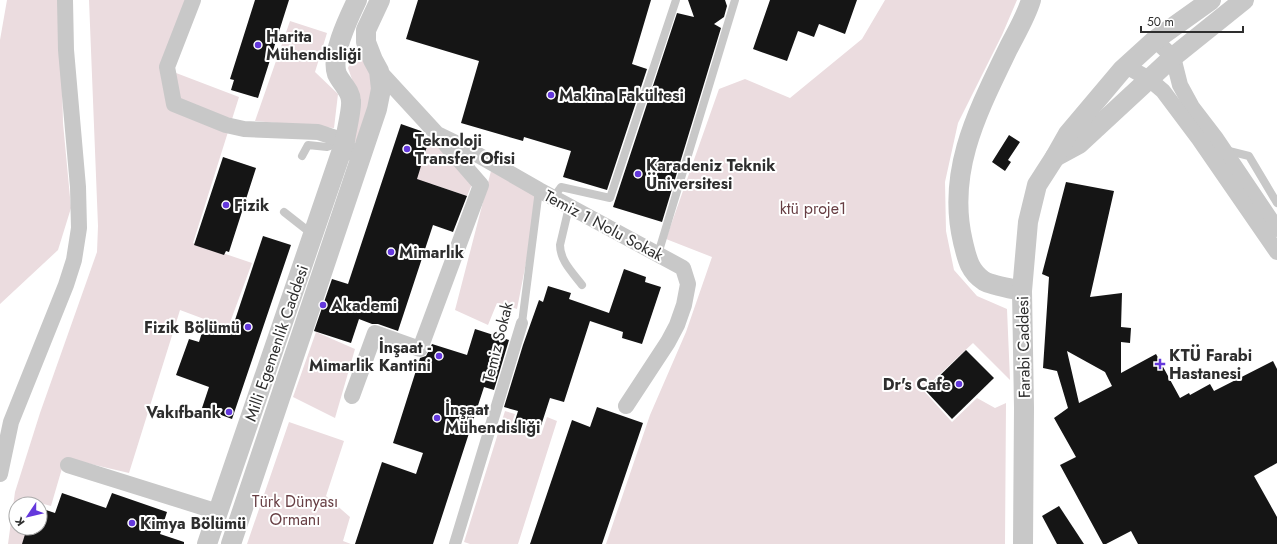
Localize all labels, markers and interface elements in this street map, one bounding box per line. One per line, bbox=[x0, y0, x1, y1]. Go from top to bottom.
scale bar bbox=[1141, 8, 1243, 34]
text: 50 m bbox=[1147, 13, 1174, 31]
place label: Harita Mühendisliği bbox=[266, 25, 361, 66]
marker: Harita Mühendisliği bbox=[253, 40, 263, 50]
place label: Makina Fakültesi bbox=[559, 84, 684, 107]
marker: Makina Fakültesi bbox=[546, 90, 556, 100]
place label: Teknoloji Transfer Ofisi bbox=[415, 129, 515, 170]
marker: Teknoloji Transfer Ofisi bbox=[402, 144, 412, 154]
place label: Karadeniz Teknik Üniversitesi bbox=[646, 154, 776, 195]
marker: Karadeniz Teknik Üniversitesi bbox=[633, 169, 643, 179]
street label: Temiz 1 Nolu Sokak bbox=[540, 184, 668, 267]
place label: Fizik bbox=[234, 194, 270, 217]
park label: ktü proje1 bbox=[780, 197, 846, 220]
marker: Fizik bbox=[221, 200, 231, 210]
place label: Mimarlık bbox=[399, 241, 465, 264]
marker: Mimarlık bbox=[386, 247, 396, 257]
street label: Milli Egemenlik Caddesi bbox=[239, 262, 314, 425]
place label: Akademi bbox=[330, 294, 397, 317]
street label: Farabi Caddesi bbox=[1011, 296, 1036, 398]
street label: Temiz Sokak bbox=[476, 299, 519, 385]
marker: Akademi bbox=[318, 300, 328, 310]
place label: Fizik Bölümü bbox=[144, 316, 240, 339]
marker: Fizik Bölümü bbox=[243, 322, 253, 332]
place label: İnşaat - Mimarlik Kantini bbox=[309, 336, 431, 377]
place label: KTÜ Farabi Hastanesi bbox=[1169, 344, 1252, 385]
marker: İnşaat - Mimarlik Kantini bbox=[434, 351, 444, 361]
marker: KTÜ Farabi Hastanesi bbox=[1154, 358, 1166, 370]
place label: Dr's Cafe bbox=[883, 373, 951, 396]
marker: Dr's Cafe bbox=[954, 379, 964, 389]
place label: İnşaat Mühendisliği bbox=[445, 398, 540, 439]
place label: Vakıfbank bbox=[145, 401, 222, 424]
marker: Vakıfbank bbox=[224, 407, 234, 417]
marker: İnşaat Mühendisliği bbox=[432, 413, 442, 423]
park label: Türk Dünyası Ormanı bbox=[252, 490, 338, 531]
north arrow bbox=[8, 496, 48, 536]
place label: Kimya Bölümü bbox=[140, 512, 246, 535]
text: K bbox=[11, 514, 29, 529]
marker: Kimya Bölümü bbox=[127, 518, 137, 528]

